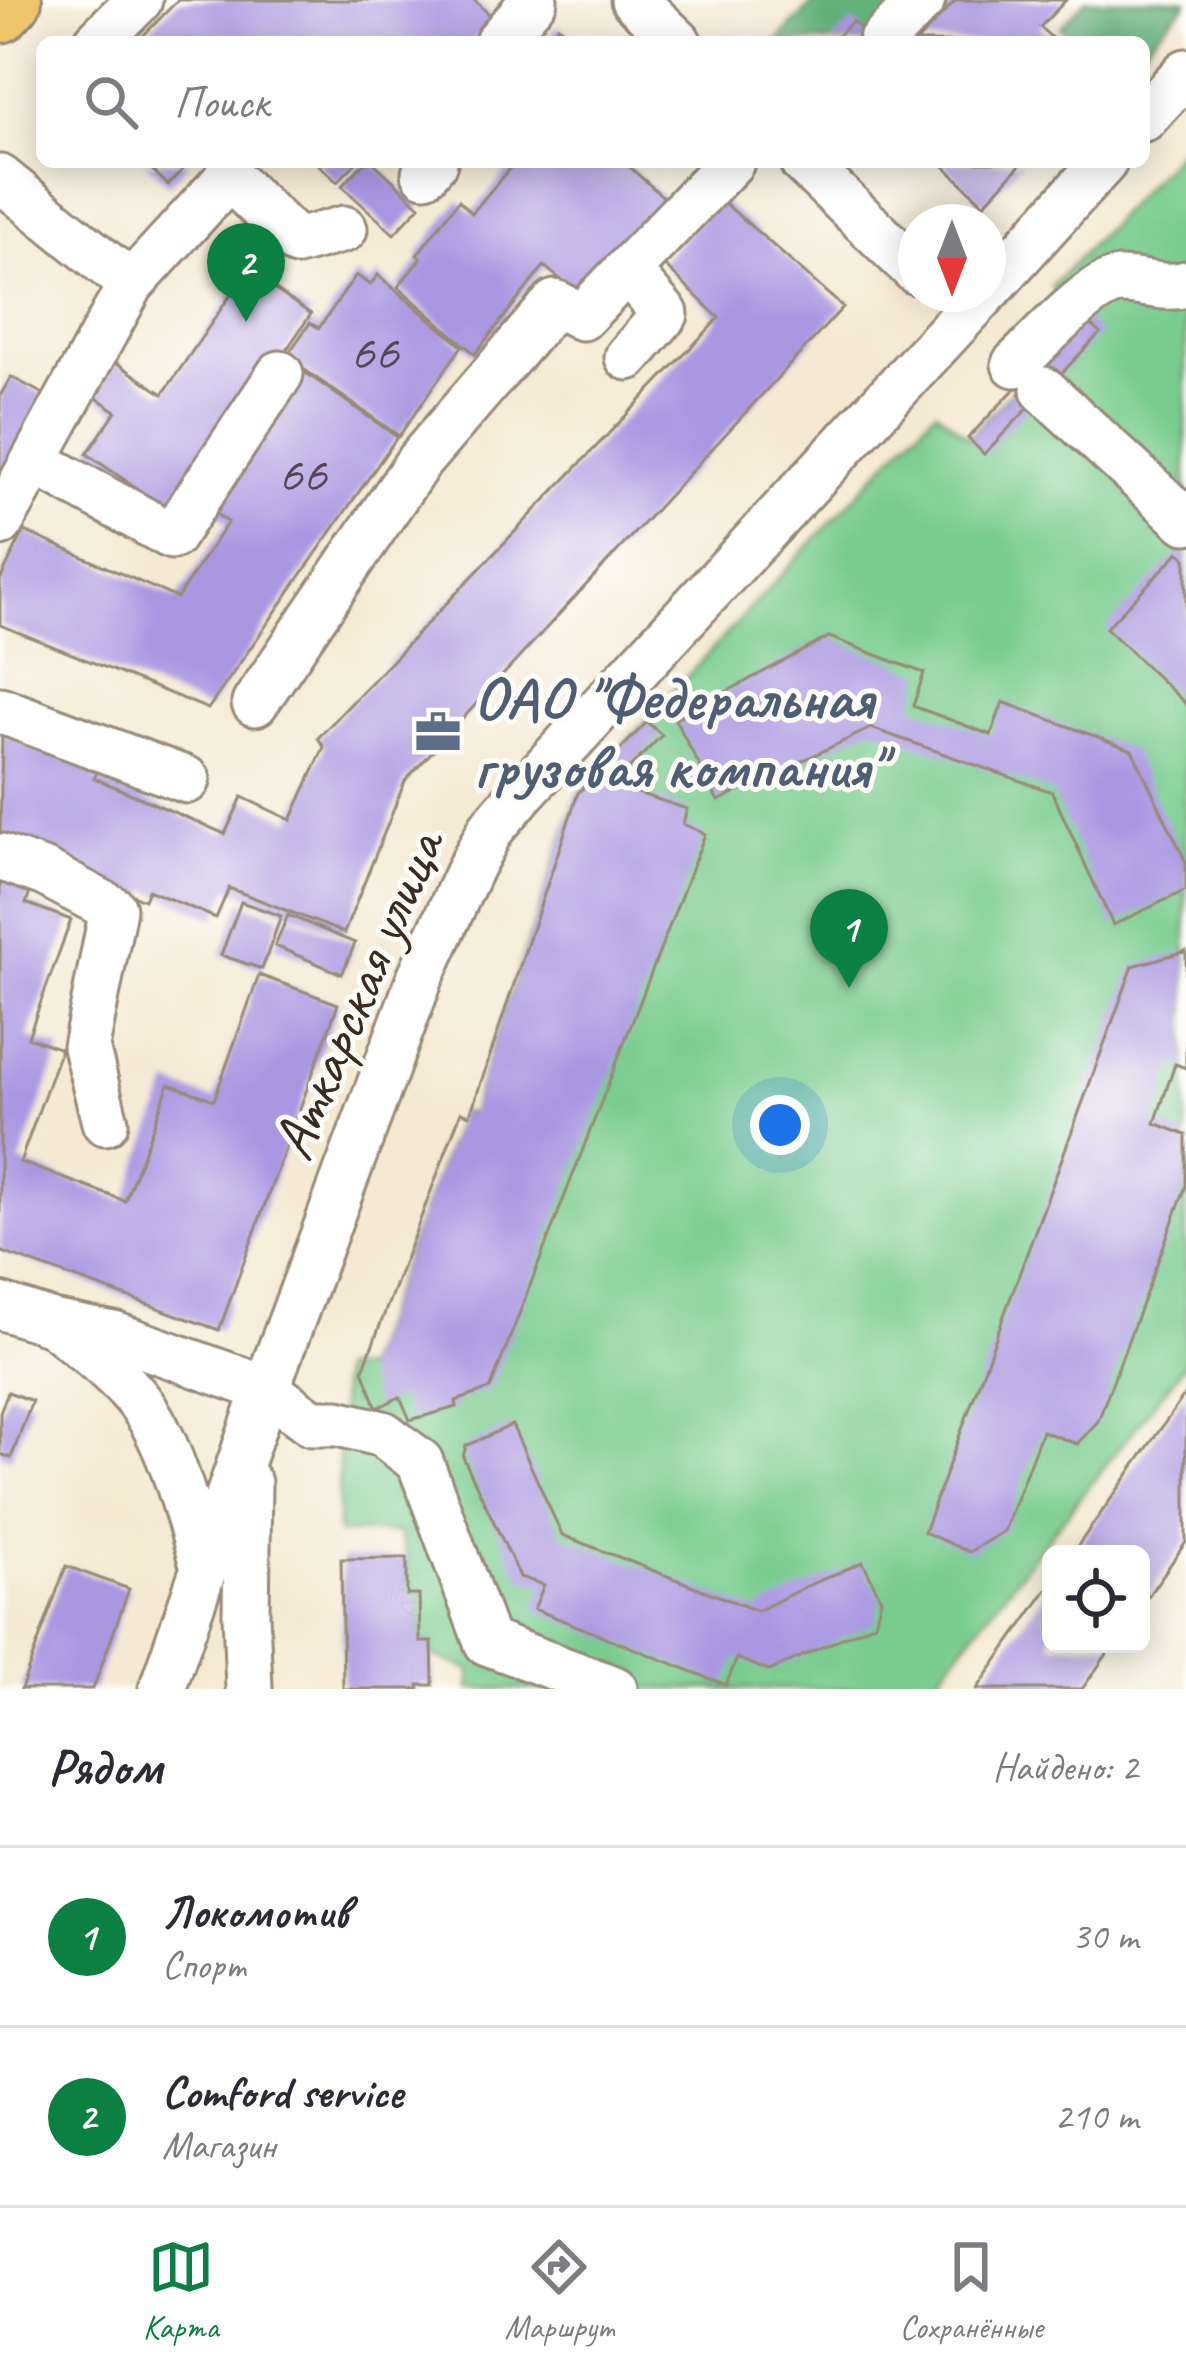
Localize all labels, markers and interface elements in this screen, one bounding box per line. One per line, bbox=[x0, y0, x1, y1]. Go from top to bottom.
search box bbox=[36, 36, 1150, 168]
icon: search bbox=[78, 69, 144, 135]
text: Поиск bbox=[174, 74, 269, 131]
north arrow bbox=[898, 204, 1006, 312]
pin: 2 bbox=[207, 223, 285, 322]
house number: 66 bbox=[350, 317, 400, 385]
house number: 66 bbox=[278, 439, 328, 507]
place label: ОАО "Федеральная грузовая компания" bbox=[474, 660, 896, 805]
office icon: ОАО "Федеральная грузовая компания" bbox=[413, 707, 463, 757]
street label: Аткарская улица bbox=[254, 814, 462, 1171]
pin: 1 bbox=[810, 889, 888, 988]
your location bbox=[750, 1095, 810, 1155]
map controls bbox=[1042, 1545, 1150, 1653]
button: locate bbox=[1042, 1545, 1150, 1653]
text: Рядом bbox=[48, 1735, 162, 1799]
text: Найдено: 2 bbox=[993, 1743, 1138, 1792]
text: Локомотив bbox=[162, 1884, 349, 1941]
text: 1 bbox=[78, 1912, 96, 1961]
text: 30 m bbox=[1072, 1912, 1138, 1961]
text: Спорт bbox=[162, 1941, 246, 1990]
text: Comford service bbox=[162, 2064, 403, 2121]
text: 2 bbox=[78, 2092, 96, 2141]
text: 210 m bbox=[1054, 2092, 1138, 2141]
text: Магазин bbox=[162, 2121, 276, 2170]
tab: Карта bbox=[143, 2234, 219, 2348]
tab: Маршрут bbox=[505, 2234, 614, 2348]
tab: Сохранённые bbox=[900, 2234, 1043, 2348]

